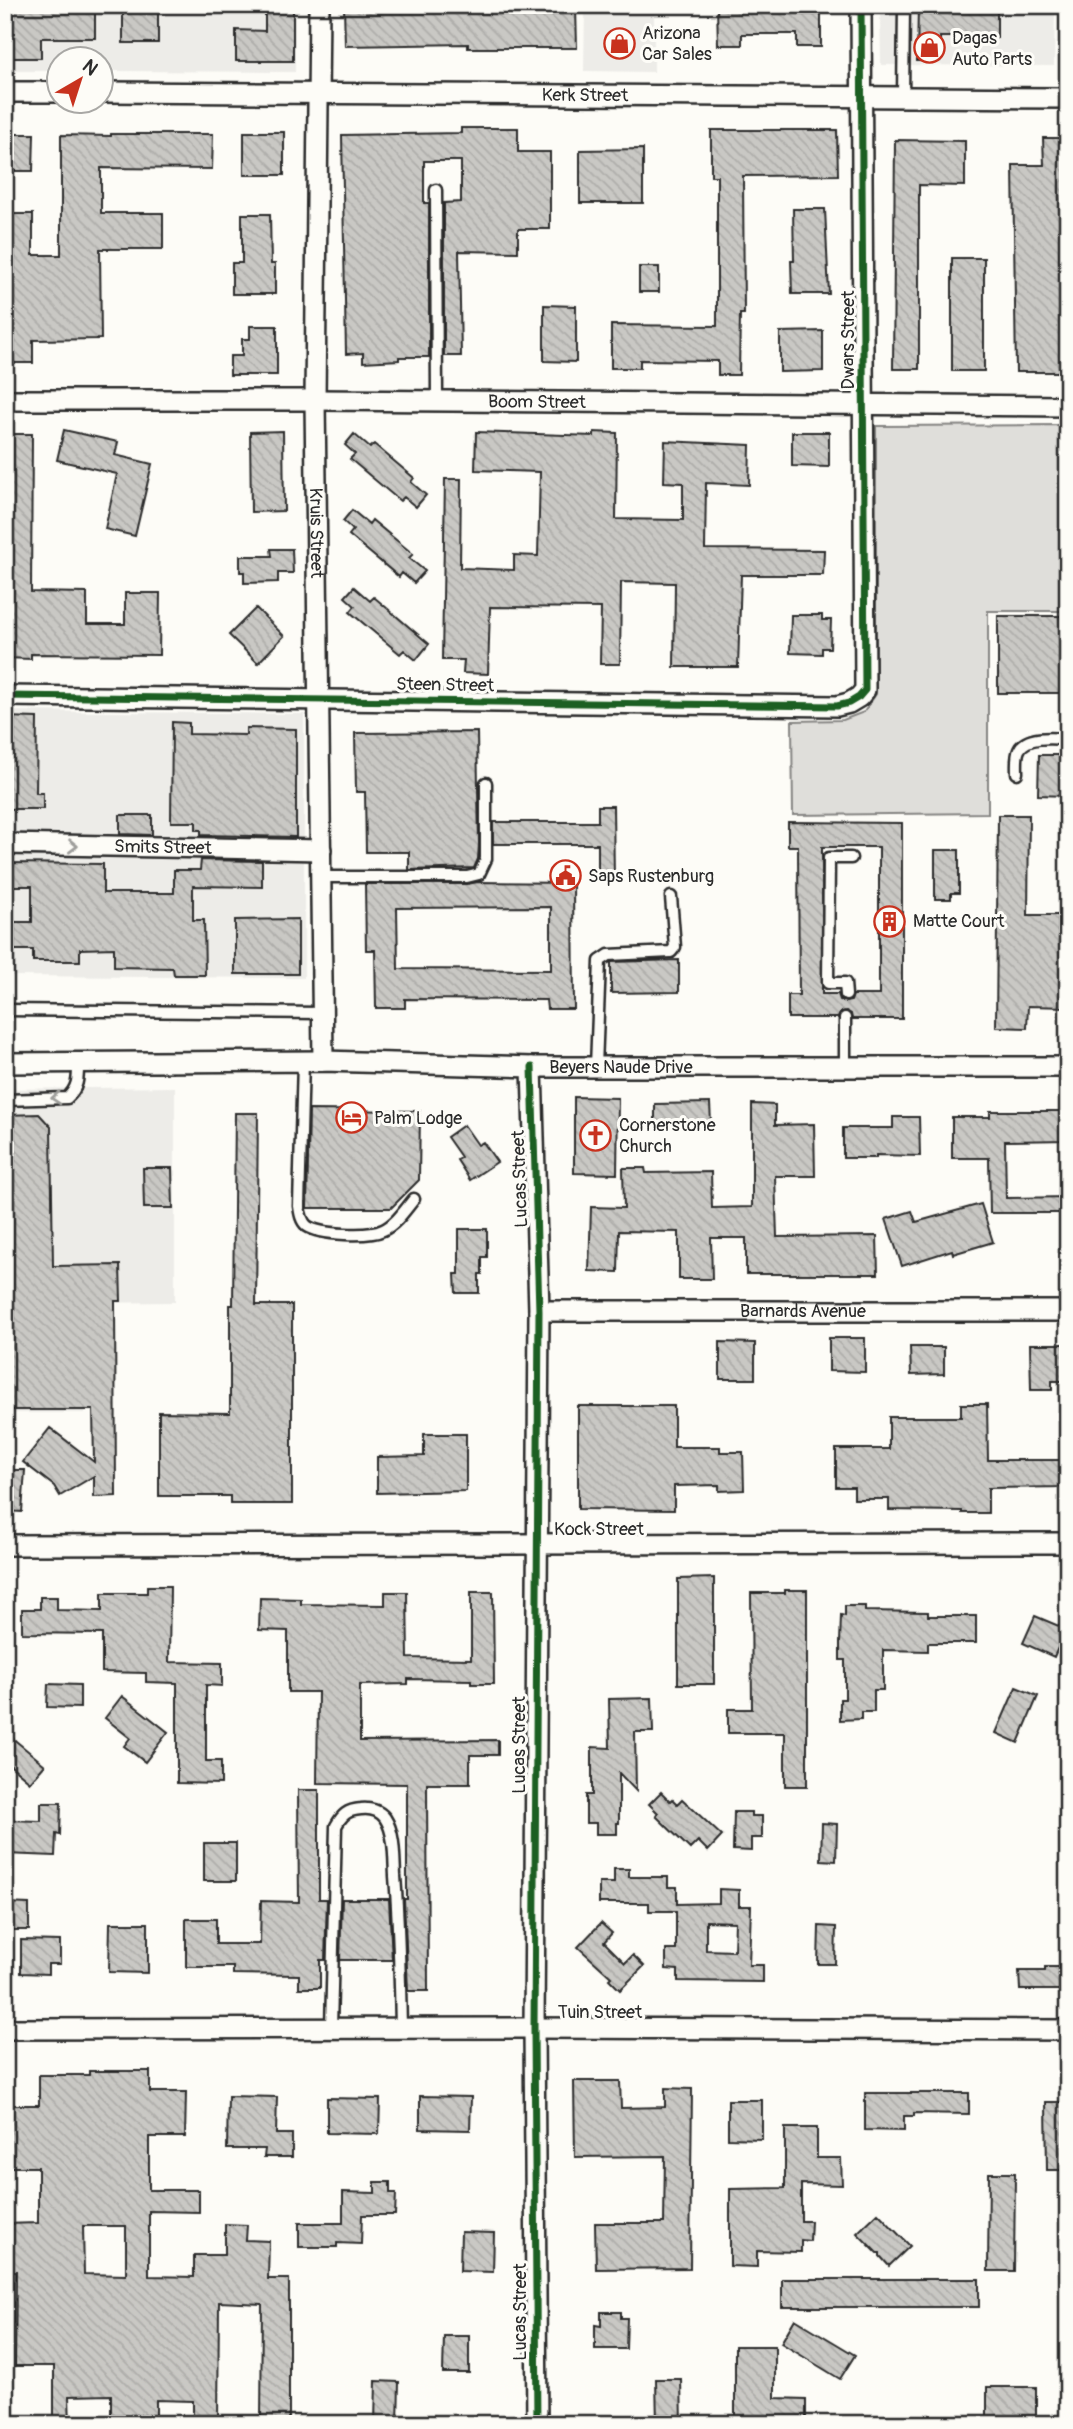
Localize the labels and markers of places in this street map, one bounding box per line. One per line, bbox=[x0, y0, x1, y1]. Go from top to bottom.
place label: Arizona Car Sales bbox=[642, 22, 712, 66]
shop icon: Arizona Car Sales bbox=[602, 26, 636, 60]
place label: Dagas Auto Parts bbox=[952, 27, 1032, 71]
shop icon: Dagas Auto Parts bbox=[912, 31, 946, 65]
public building icon: Saps Rustenburg bbox=[548, 859, 582, 893]
place label: Saps Rustenburg bbox=[588, 865, 714, 888]
building icon: Matte Court bbox=[873, 904, 907, 938]
place label: Matte Court bbox=[913, 910, 1005, 933]
hotel icon: Palm Lodge bbox=[334, 1101, 368, 1135]
place label: Palm Lodge bbox=[374, 1107, 462, 1130]
place label: Cornerstone Church bbox=[619, 1114, 716, 1158]
church icon: Cornerstone Church bbox=[579, 1118, 613, 1152]

